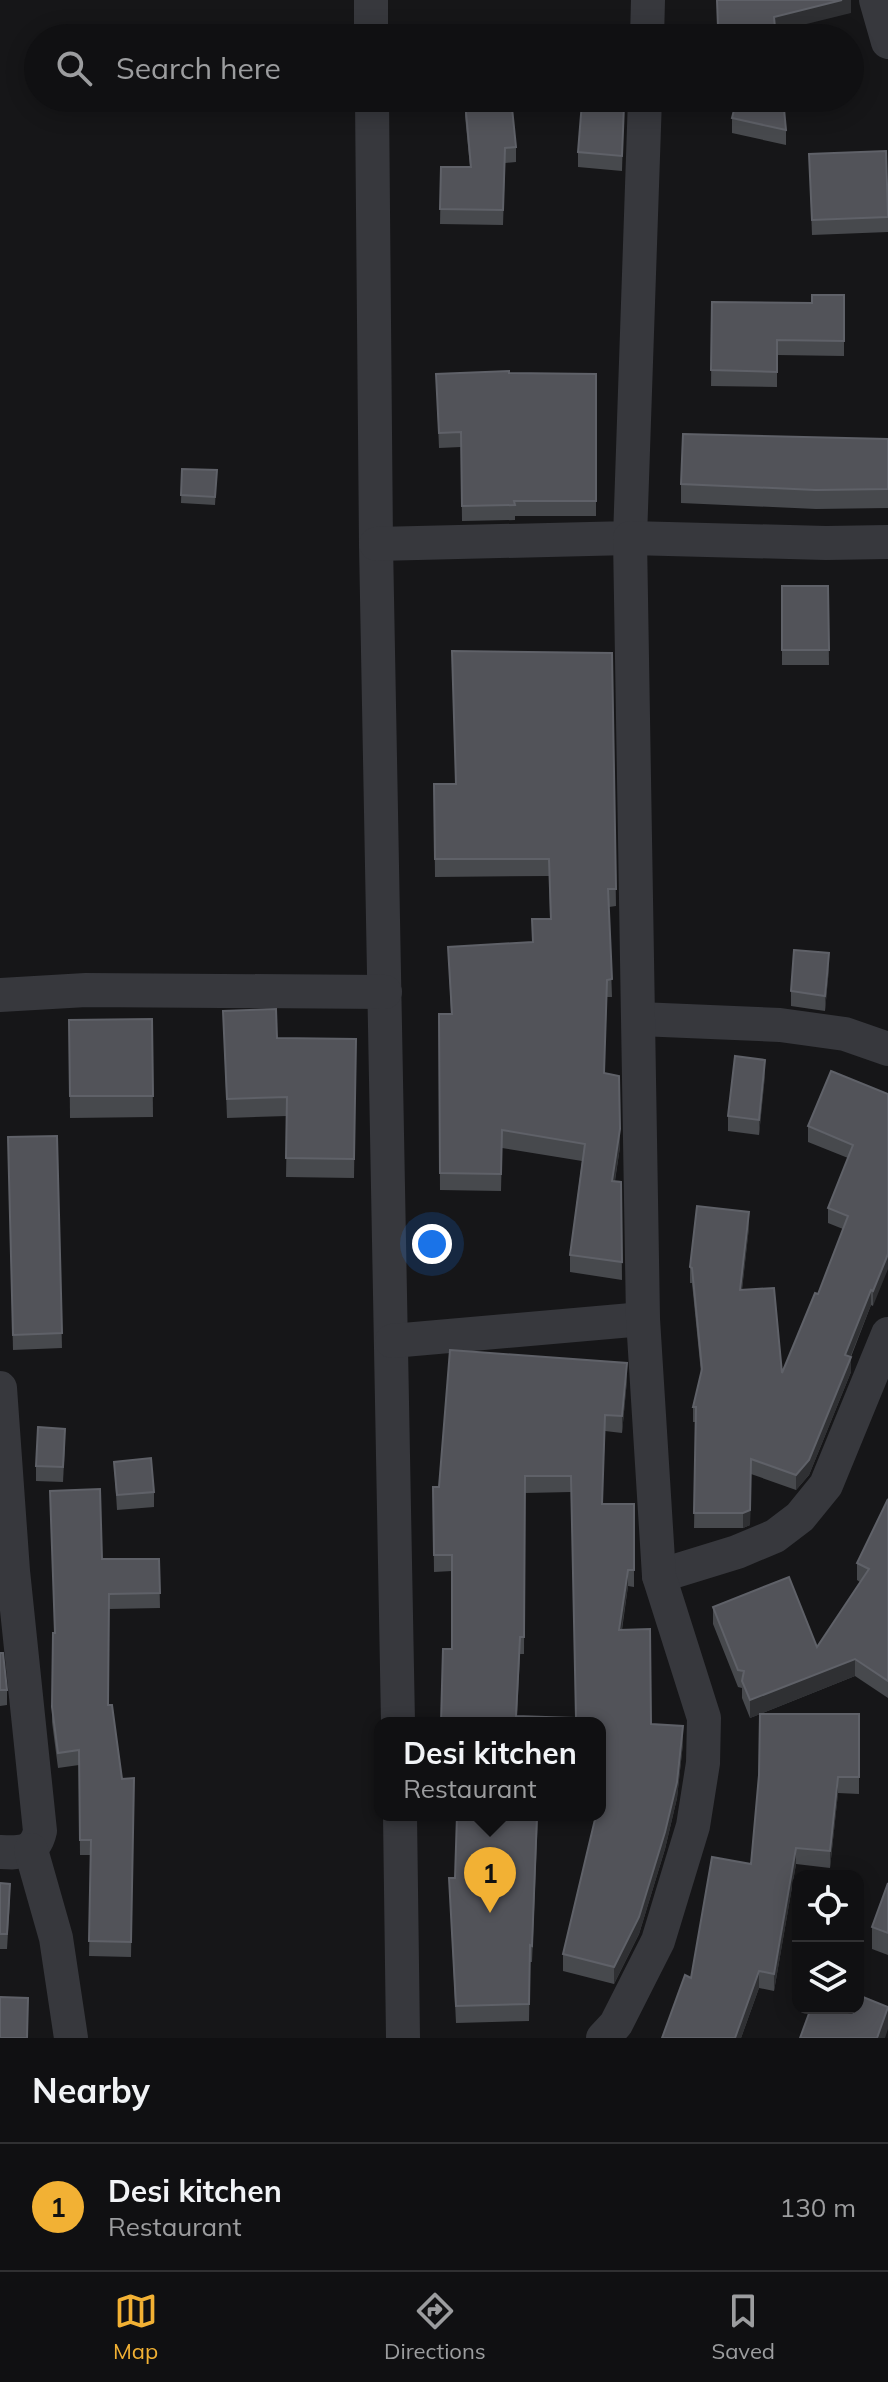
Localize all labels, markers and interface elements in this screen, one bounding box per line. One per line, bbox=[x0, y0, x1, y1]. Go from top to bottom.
search box bbox=[24, 24, 864, 112]
icon: search bbox=[52, 46, 96, 90]
text: Search here bbox=[116, 49, 281, 87]
your location bbox=[412, 1224, 452, 1264]
popup bbox=[374, 1717, 606, 1821]
text: Desi kitchen bbox=[403, 1734, 577, 1772]
text: Restaurant bbox=[403, 1772, 537, 1805]
pin: 1 bbox=[464, 1847, 516, 1913]
map controls bbox=[792, 1870, 864, 2014]
button: locate bbox=[792, 1870, 864, 1942]
button: layers bbox=[792, 1942, 864, 2014]
text: Nearby bbox=[32, 2069, 150, 2112]
text: Desi kitchen bbox=[108, 2172, 282, 2210]
text: 1 bbox=[50, 2191, 66, 2224]
text: 130 m bbox=[780, 2191, 856, 2224]
text: Restaurant bbox=[108, 2210, 242, 2243]
tab: Map bbox=[113, 2289, 158, 2365]
tab: Directions bbox=[384, 2289, 486, 2365]
tab: Saved bbox=[712, 2289, 775, 2365]

